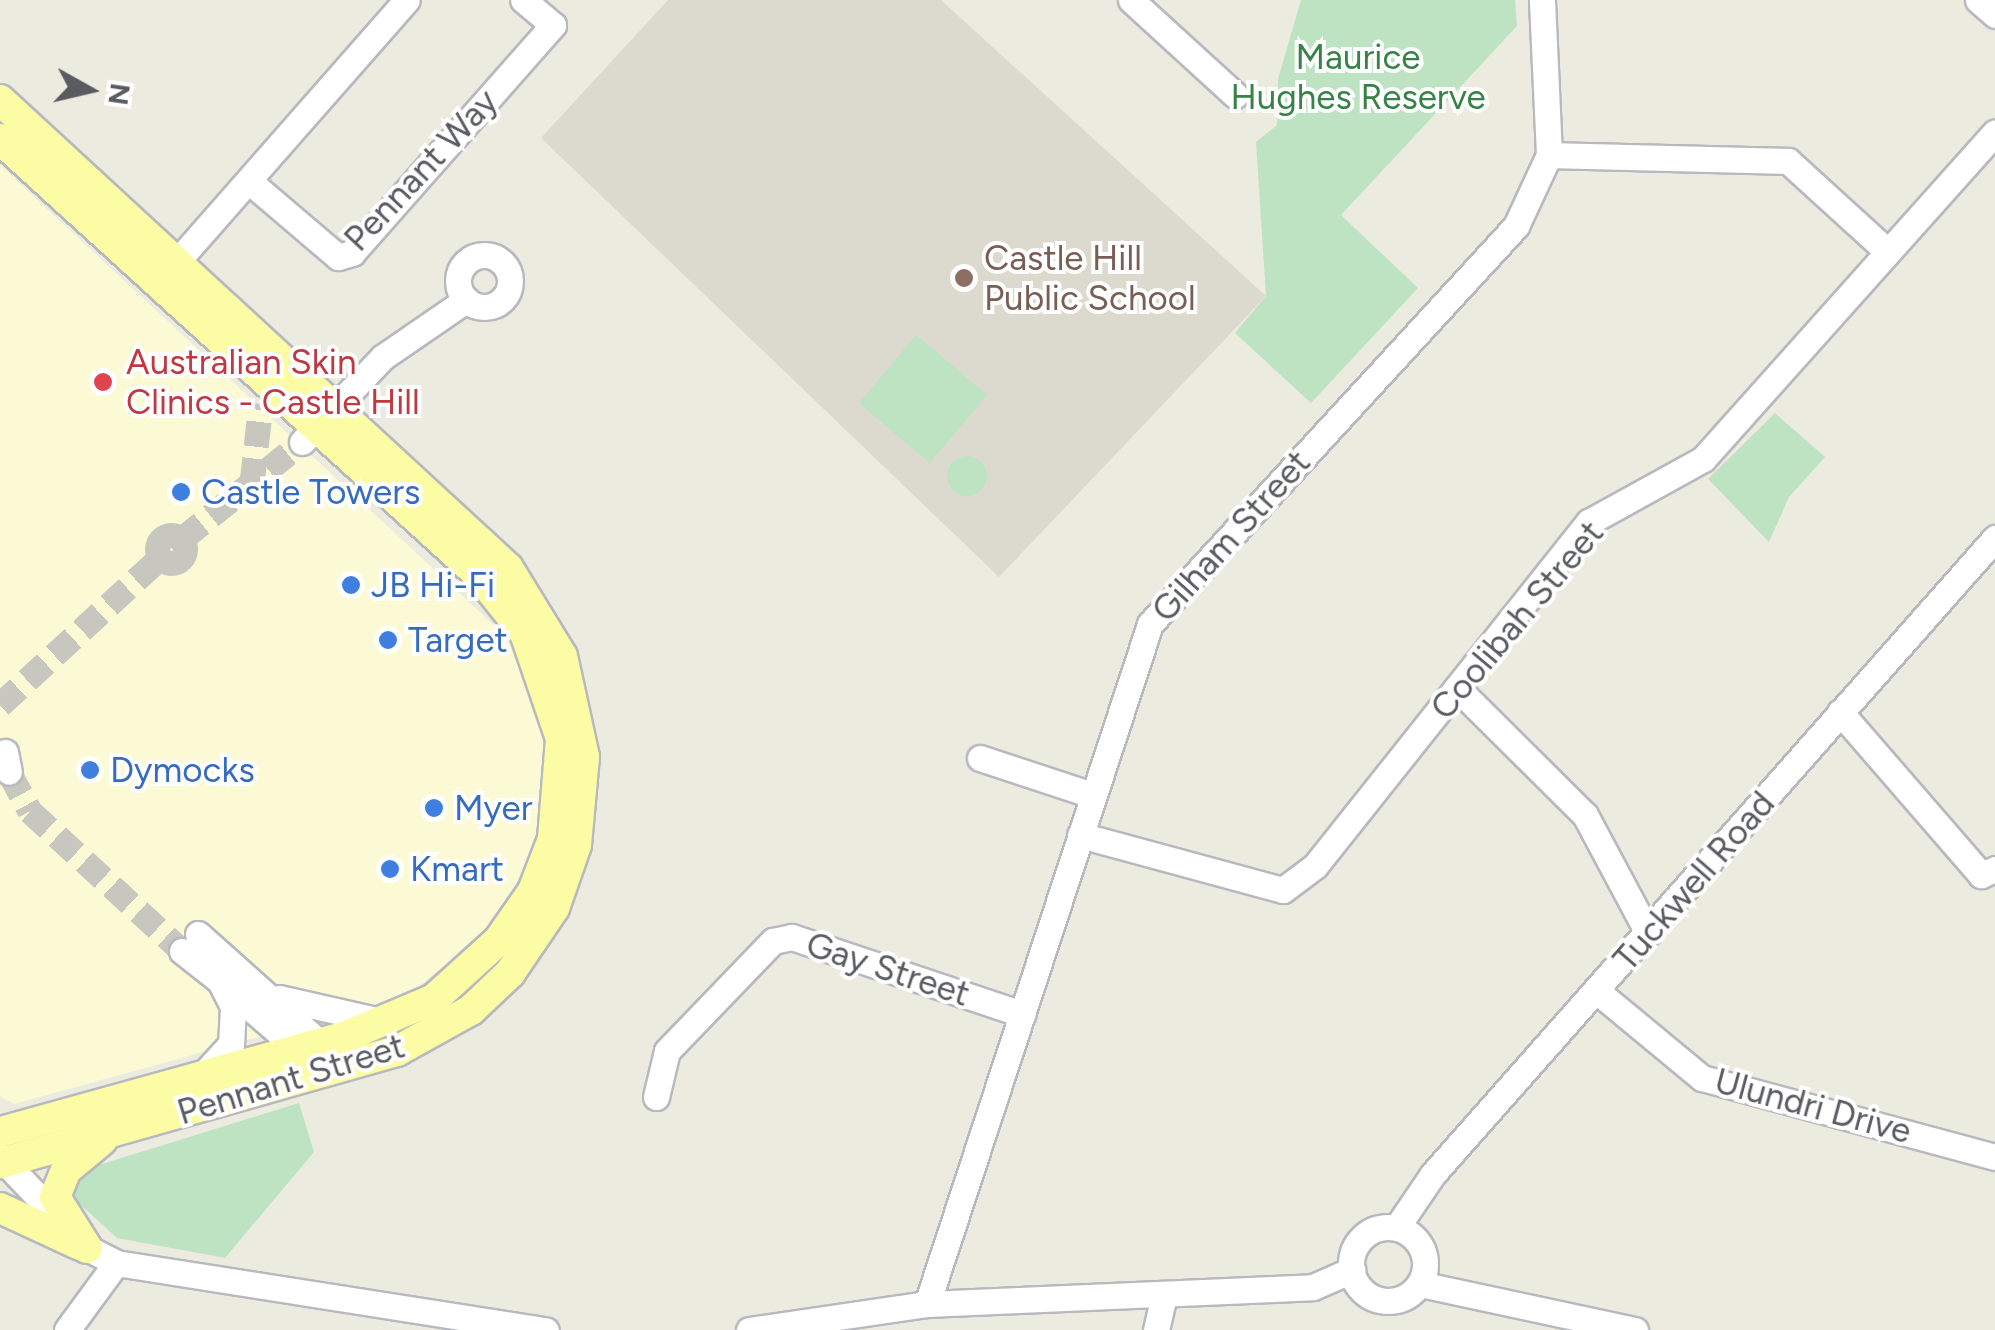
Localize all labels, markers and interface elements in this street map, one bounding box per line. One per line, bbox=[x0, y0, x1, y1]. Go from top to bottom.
park label: Maurice Hughes Reserve bbox=[1230, 36, 1486, 118]
north arrow bbox=[40, 40, 140, 140]
text: N bbox=[101, 81, 138, 107]
street label: Pennant Way bbox=[336, 81, 506, 259]
place label: Castle Hill Public School bbox=[984, 237, 1196, 319]
marker: Castle Hill Public School bbox=[953, 267, 975, 289]
place label: Australian Skin Clinics - Castle Hill bbox=[126, 341, 420, 423]
marker: Australian Skin Clinics - Castle Hill bbox=[90, 369, 116, 395]
street label: Gilham Street bbox=[1143, 442, 1319, 630]
place label: Castle Towers bbox=[201, 471, 420, 513]
marker: Castle Towers bbox=[170, 481, 192, 503]
street label: Coolibah Street bbox=[1422, 512, 1612, 728]
place label: JB Hi-Fi bbox=[371, 564, 495, 606]
marker: JB Hi-Fi bbox=[340, 574, 362, 596]
place label: Target bbox=[408, 619, 508, 661]
marker: Target bbox=[377, 629, 399, 651]
place label: Dymocks bbox=[110, 749, 255, 791]
marker: Dymocks bbox=[79, 759, 101, 781]
street label: Tuckwell Road bbox=[1605, 783, 1783, 979]
place label: Myer bbox=[454, 787, 533, 829]
marker: Myer bbox=[423, 797, 445, 819]
place label: Kmart bbox=[410, 848, 504, 890]
marker: Kmart bbox=[379, 858, 401, 880]
street label: Gay Street bbox=[801, 923, 975, 1015]
street label: Pennant Street bbox=[172, 1025, 410, 1133]
street label: Ulundri Drive bbox=[1710, 1060, 1916, 1152]

